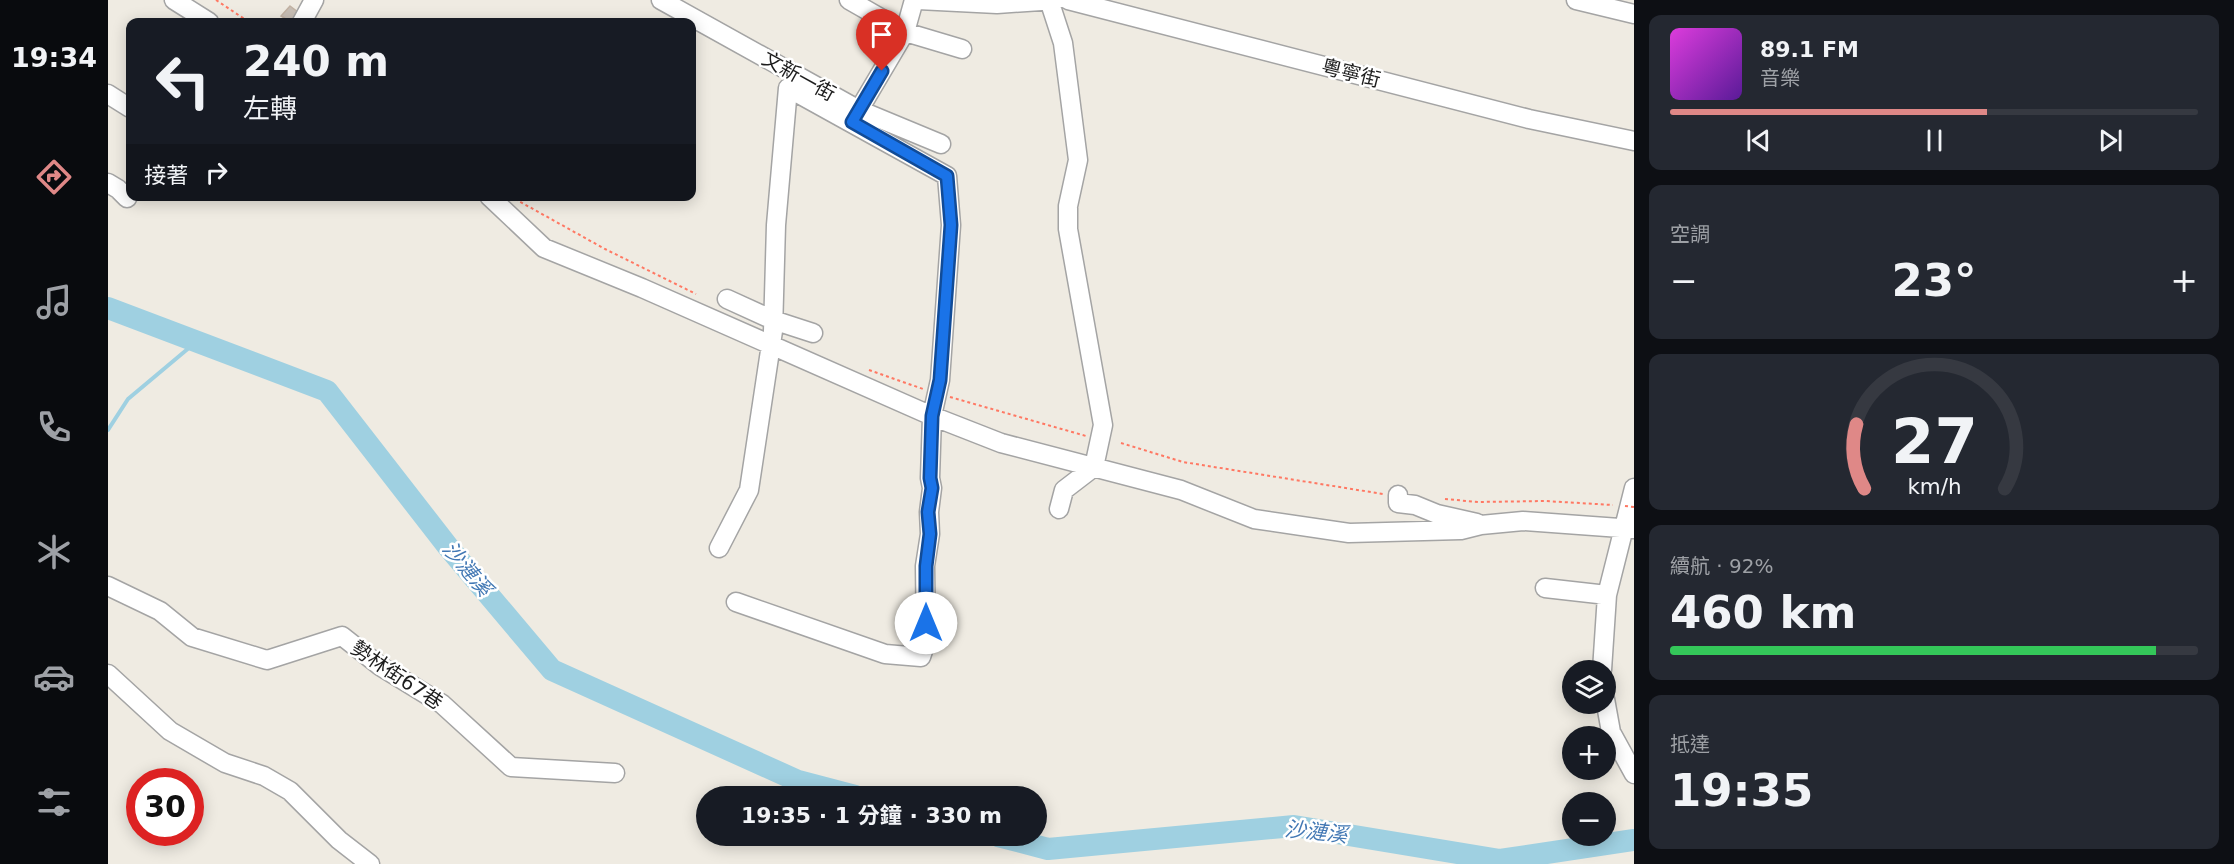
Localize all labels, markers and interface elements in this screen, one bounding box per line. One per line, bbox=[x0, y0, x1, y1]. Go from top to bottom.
pin bbox=[856, 9, 907, 71]
icon: arrive bbox=[865, 18, 898, 51]
text: 240 m bbox=[243, 37, 389, 86]
text: 89.1 FM bbox=[1760, 37, 1859, 62]
text: 19:34 bbox=[11, 42, 97, 73]
icon: left bbox=[144, 42, 222, 120]
street label: 文新一街 bbox=[758, 46, 840, 106]
street label: 粵寧街 bbox=[1319, 54, 1383, 92]
text: 音樂 bbox=[1760, 66, 1800, 90]
text: 左轉 bbox=[243, 93, 297, 124]
icon: previous bbox=[1742, 124, 1775, 157]
icon: pause bbox=[1918, 124, 1951, 157]
icon: next bbox=[2094, 124, 2127, 157]
icon: directions bbox=[33, 156, 75, 198]
icon: right bbox=[200, 156, 233, 189]
text: 接著 bbox=[144, 163, 188, 188]
text: 空調 bbox=[1670, 222, 1710, 246]
text: 23° bbox=[1891, 254, 1977, 307]
text: − bbox=[1670, 261, 1698, 300]
text: + bbox=[2170, 261, 2198, 300]
icon: music bbox=[33, 281, 75, 323]
text: 27 bbox=[1891, 405, 1977, 478]
icon: phone bbox=[33, 406, 75, 448]
text: km/h bbox=[1907, 474, 1961, 499]
icon: climate bbox=[33, 531, 75, 573]
water label: 沙漣溪 bbox=[438, 537, 498, 603]
text: 續航 · 92% bbox=[1670, 554, 1774, 578]
text: 460 km bbox=[1670, 586, 1856, 639]
position arrow bbox=[894, 591, 958, 655]
street label: 勢林街67巷 bbox=[347, 636, 447, 714]
icon: car bbox=[33, 656, 75, 698]
map controls bbox=[1562, 660, 1616, 846]
button: layers bbox=[1562, 660, 1616, 714]
button: + bbox=[1562, 726, 1616, 780]
text: 抵達 bbox=[1670, 732, 1710, 756]
text: 19:35 bbox=[1670, 764, 1813, 817]
speed limit sign: 30 bbox=[126, 768, 204, 846]
icon: filters bbox=[33, 781, 75, 823]
button: − bbox=[1562, 792, 1616, 846]
text: 19:35 · 1 分鐘 · 330 m bbox=[741, 803, 1002, 828]
water label: 沙漣溪 bbox=[1283, 817, 1352, 848]

